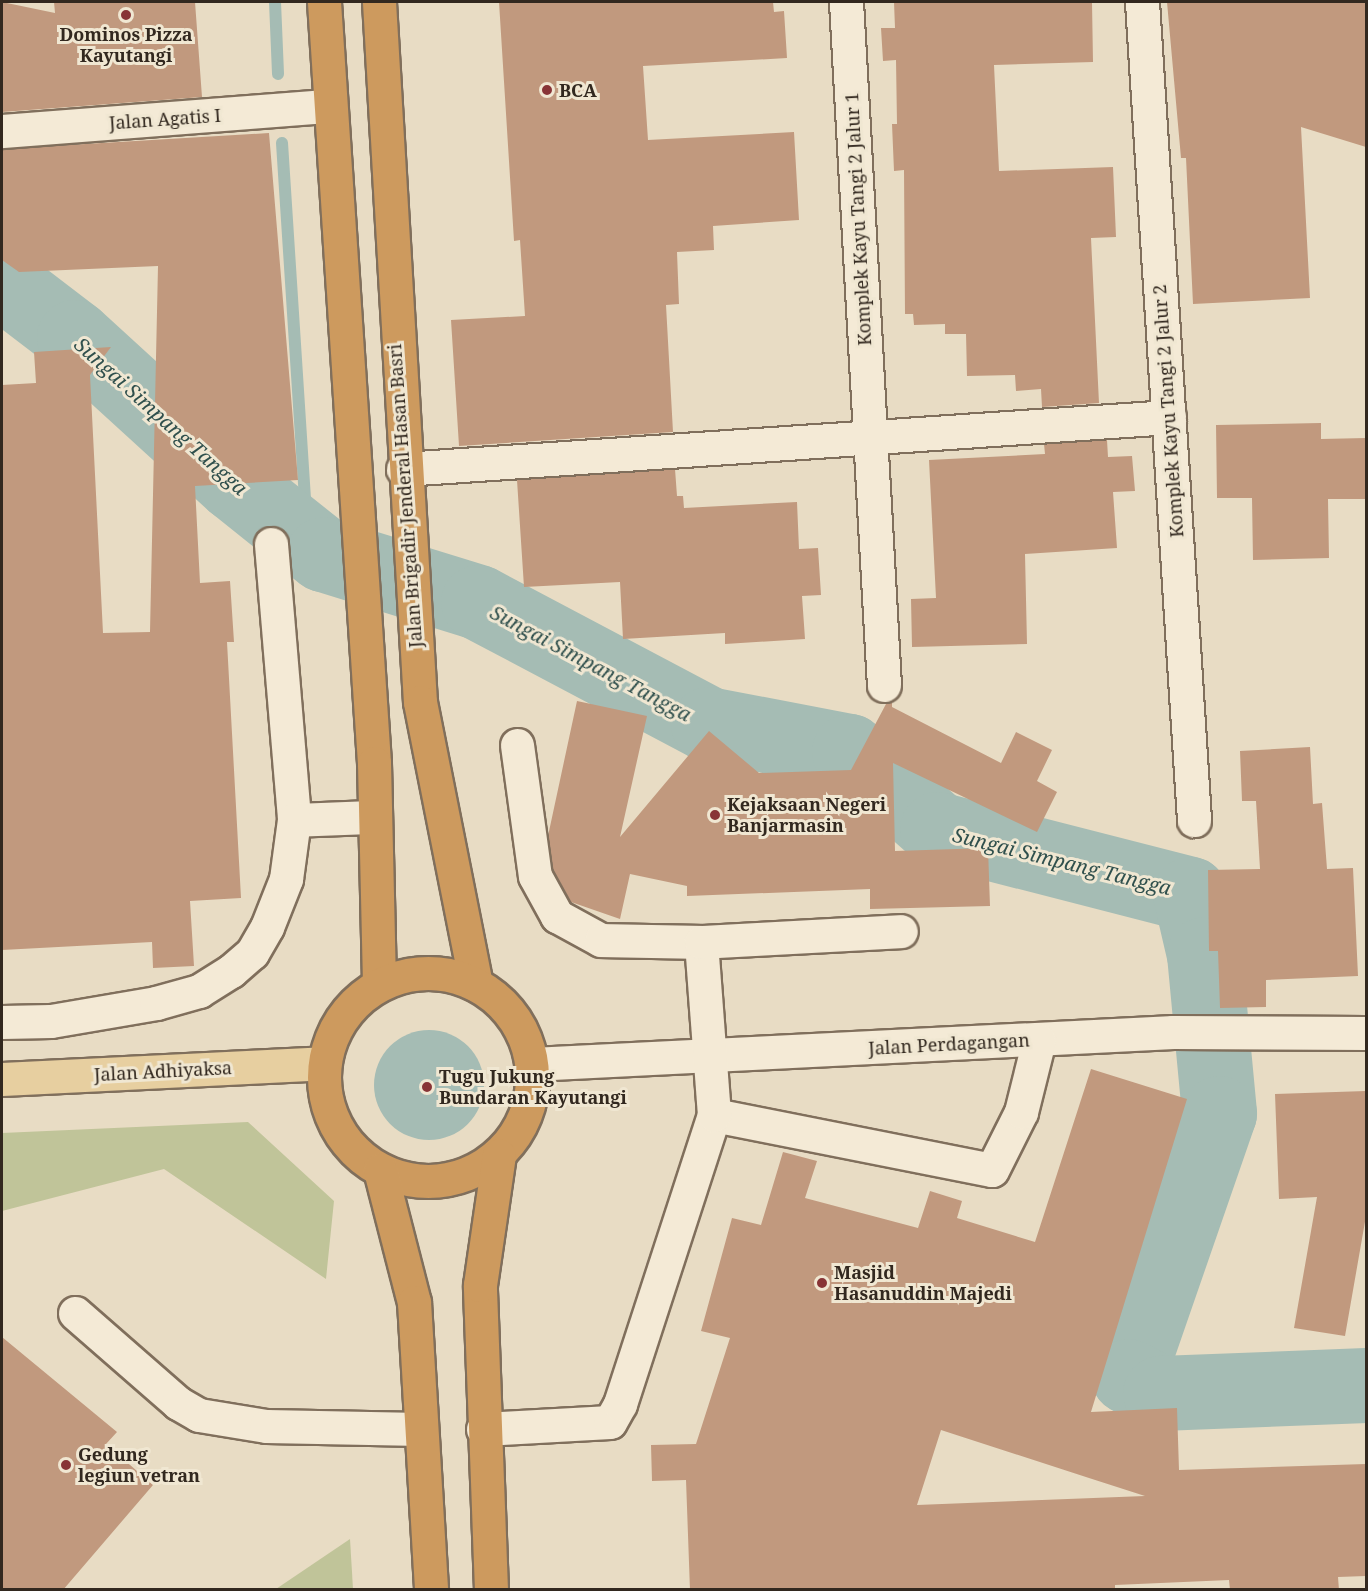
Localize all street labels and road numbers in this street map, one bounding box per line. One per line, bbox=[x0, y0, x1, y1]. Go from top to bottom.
street label: Komplek Kayu Tangi 2 Jalur 1 bbox=[841, 92, 875, 346]
street label: Jalan Agatis I bbox=[108, 104, 222, 134]
street label: Komplek Kayu Tangi 2 Jalur 2 bbox=[1148, 284, 1188, 538]
street label: Jalan Brigadir Jenderal Hasan Basri bbox=[384, 343, 426, 649]
street label: Jalan Perdagangan bbox=[868, 1029, 1030, 1059]
street label: Jalan Adhiyaksa bbox=[93, 1057, 233, 1085]

